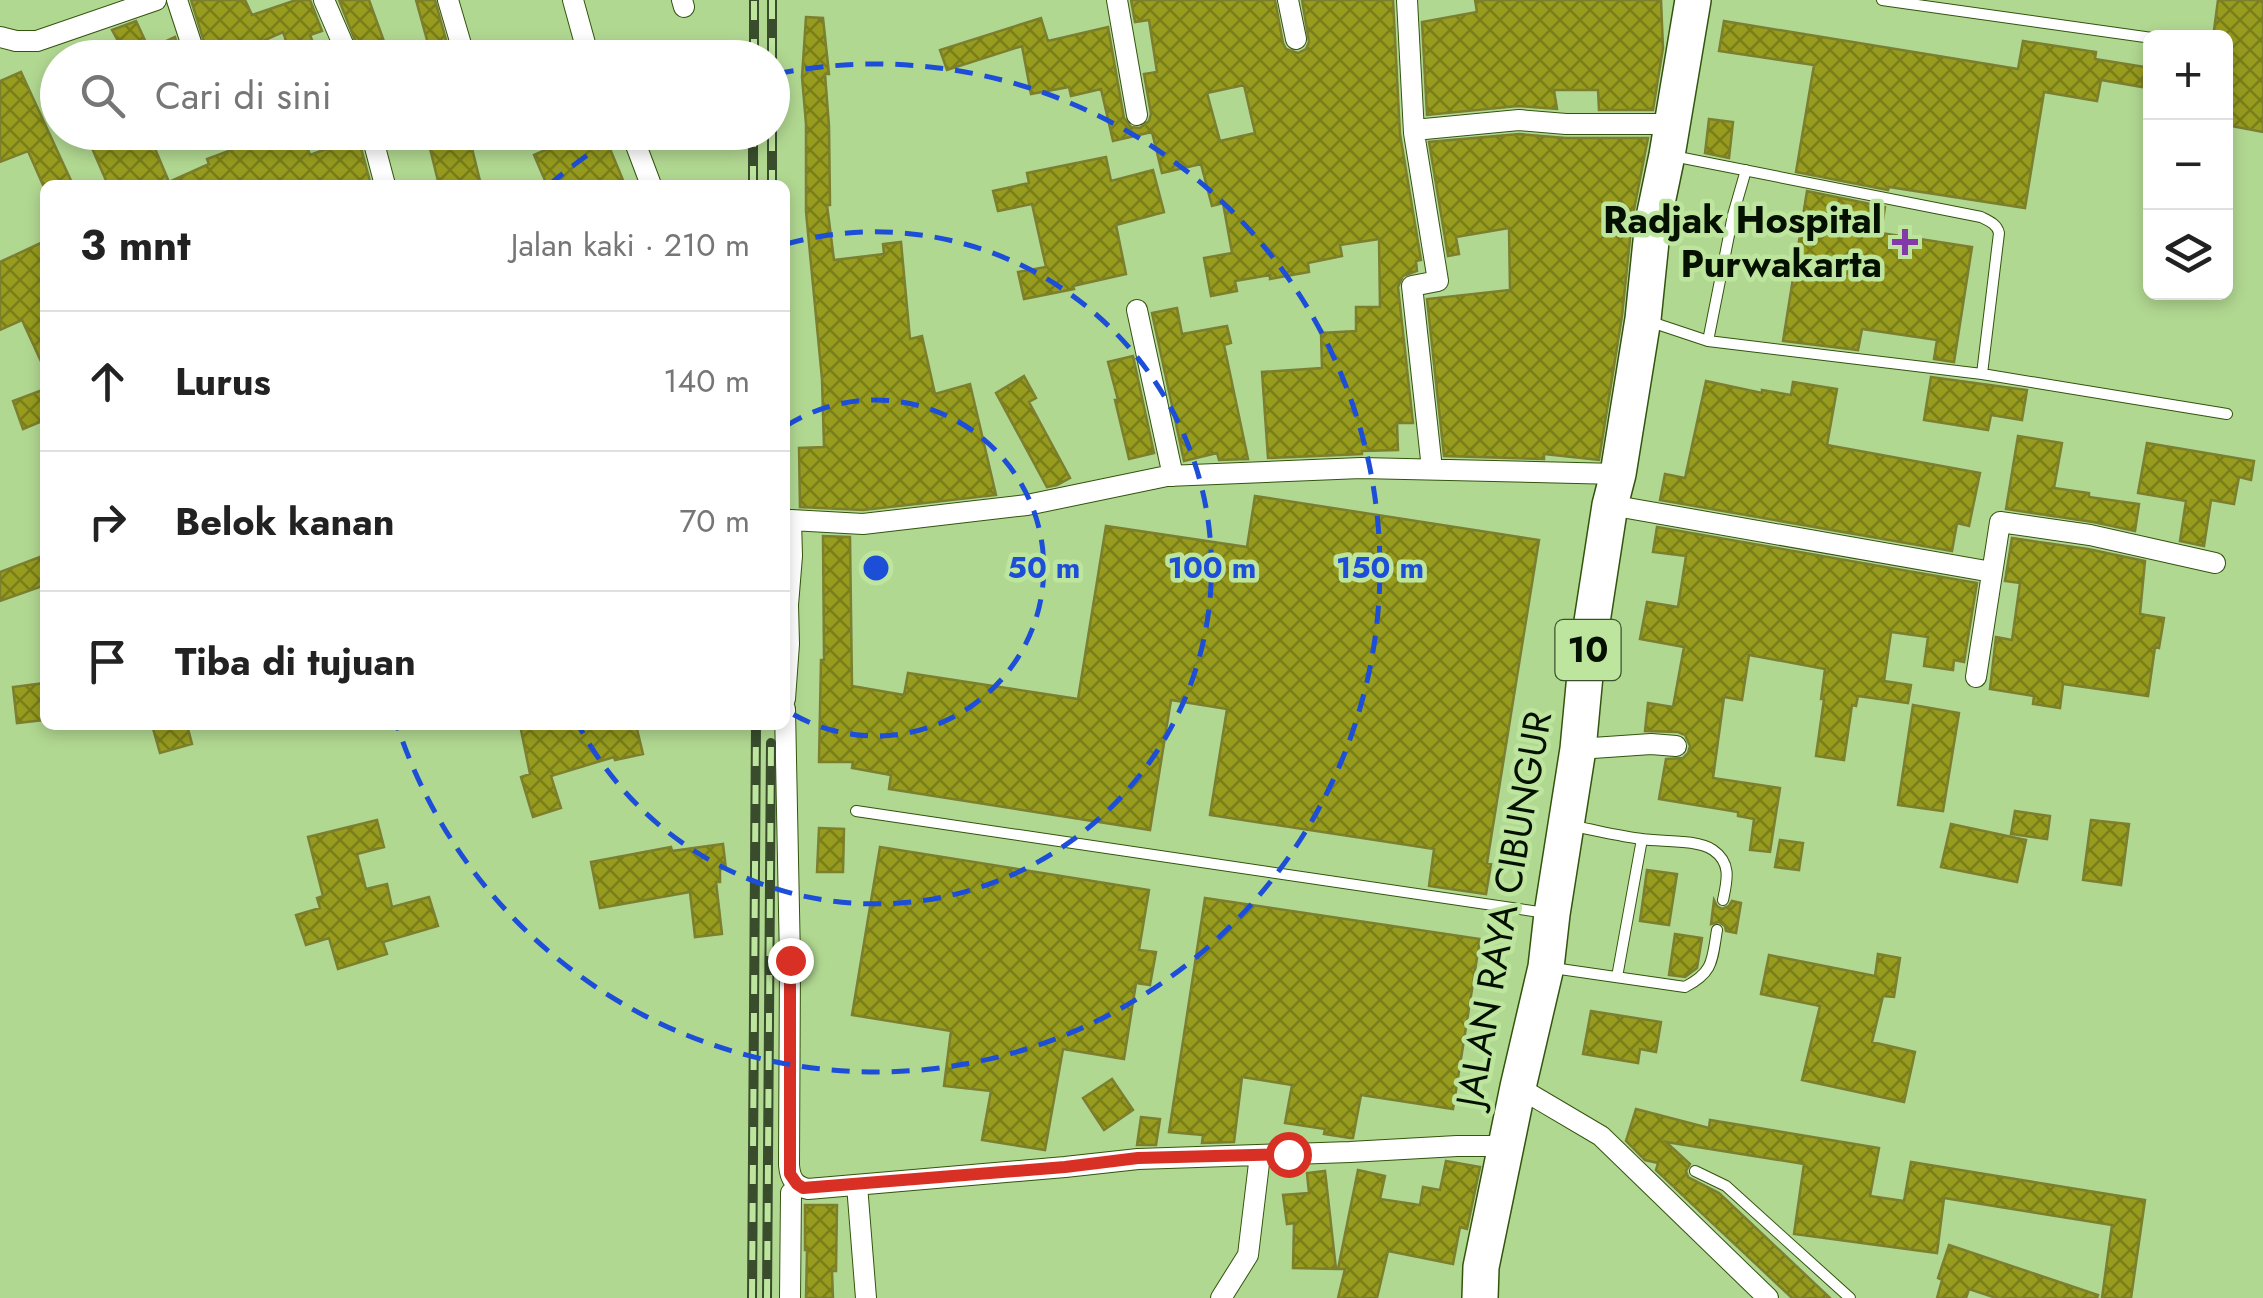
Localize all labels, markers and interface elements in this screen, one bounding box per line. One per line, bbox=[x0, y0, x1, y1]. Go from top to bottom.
map controls bbox=[2143, 30, 2233, 300]
button: + bbox=[2143, 30, 2233, 120]
search box bbox=[40, 40, 790, 150]
icon: search bbox=[75, 68, 130, 123]
text: Cari di sini bbox=[155, 68, 332, 123]
button: − bbox=[2143, 120, 2233, 210]
place label: Radjak Hospital Purwakarta bbox=[1603, 192, 1882, 291]
button: layers bbox=[2143, 210, 2233, 300]
text: 3 mnt bbox=[80, 215, 191, 276]
text: Jalan kaki · 210 m bbox=[511, 222, 750, 268]
marker: Radjak Hospital Purwakarta bbox=[1892, 229, 1918, 255]
icon: ahead bbox=[80, 354, 135, 409]
text: Lurus bbox=[175, 354, 271, 409]
text: 140 m bbox=[663, 358, 750, 404]
icon: right bbox=[80, 494, 135, 549]
text: Belok kanan bbox=[175, 494, 395, 549]
text: 70 m bbox=[679, 498, 750, 544]
text: 50 m bbox=[1008, 546, 1080, 589]
text: 100 m bbox=[1168, 546, 1256, 589]
text: 150 m bbox=[1336, 546, 1424, 589]
centre of rings bbox=[858, 550, 894, 586]
road number: 10 bbox=[1556, 620, 1620, 680]
icon: arrive bbox=[80, 634, 135, 689]
text: Tiba di tujuan bbox=[175, 634, 416, 689]
street label: JALAN RAYA CIBUNGUR bbox=[1441, 707, 1565, 1116]
route end bbox=[768, 938, 814, 984]
route start bbox=[1266, 1132, 1312, 1178]

